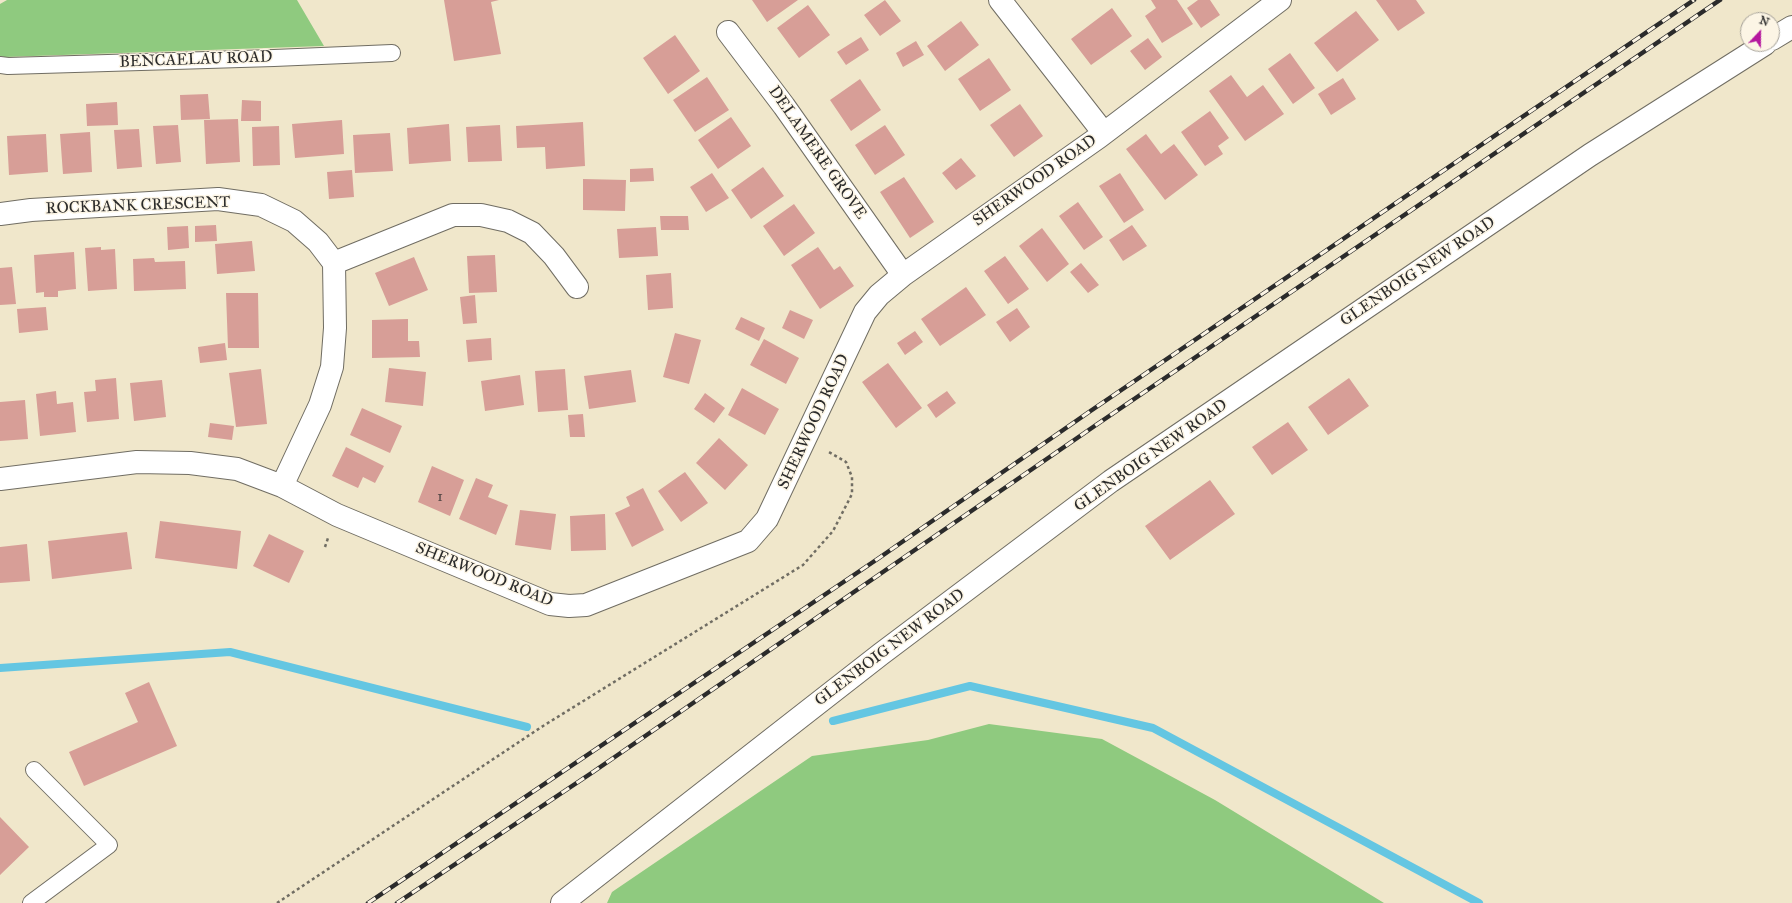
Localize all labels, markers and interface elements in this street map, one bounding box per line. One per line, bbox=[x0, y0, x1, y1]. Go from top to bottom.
north arrow bbox=[1740, 12, 1780, 52]
text: N bbox=[1758, 14, 1771, 29]
street label: BENCAELAU ROAD bbox=[119, 48, 273, 72]
street label: DELAMERE GROVE bbox=[764, 83, 870, 223]
street label: SHERWOOD ROAD bbox=[969, 131, 1101, 231]
street label: ROCKBANK CRESCENT bbox=[45, 193, 231, 219]
street label: GLENBOIG NEW ROAD bbox=[1337, 213, 1499, 331]
street label: SHERWOOD ROAD bbox=[774, 351, 854, 493]
street label: GLENBOIG NEW ROAD bbox=[1071, 396, 1231, 516]
house number: 1 bbox=[437, 490, 443, 506]
street label: SHERWOOD ROAD bbox=[412, 539, 556, 611]
street label: GLENBOIG NEW ROAD bbox=[811, 585, 969, 711]

